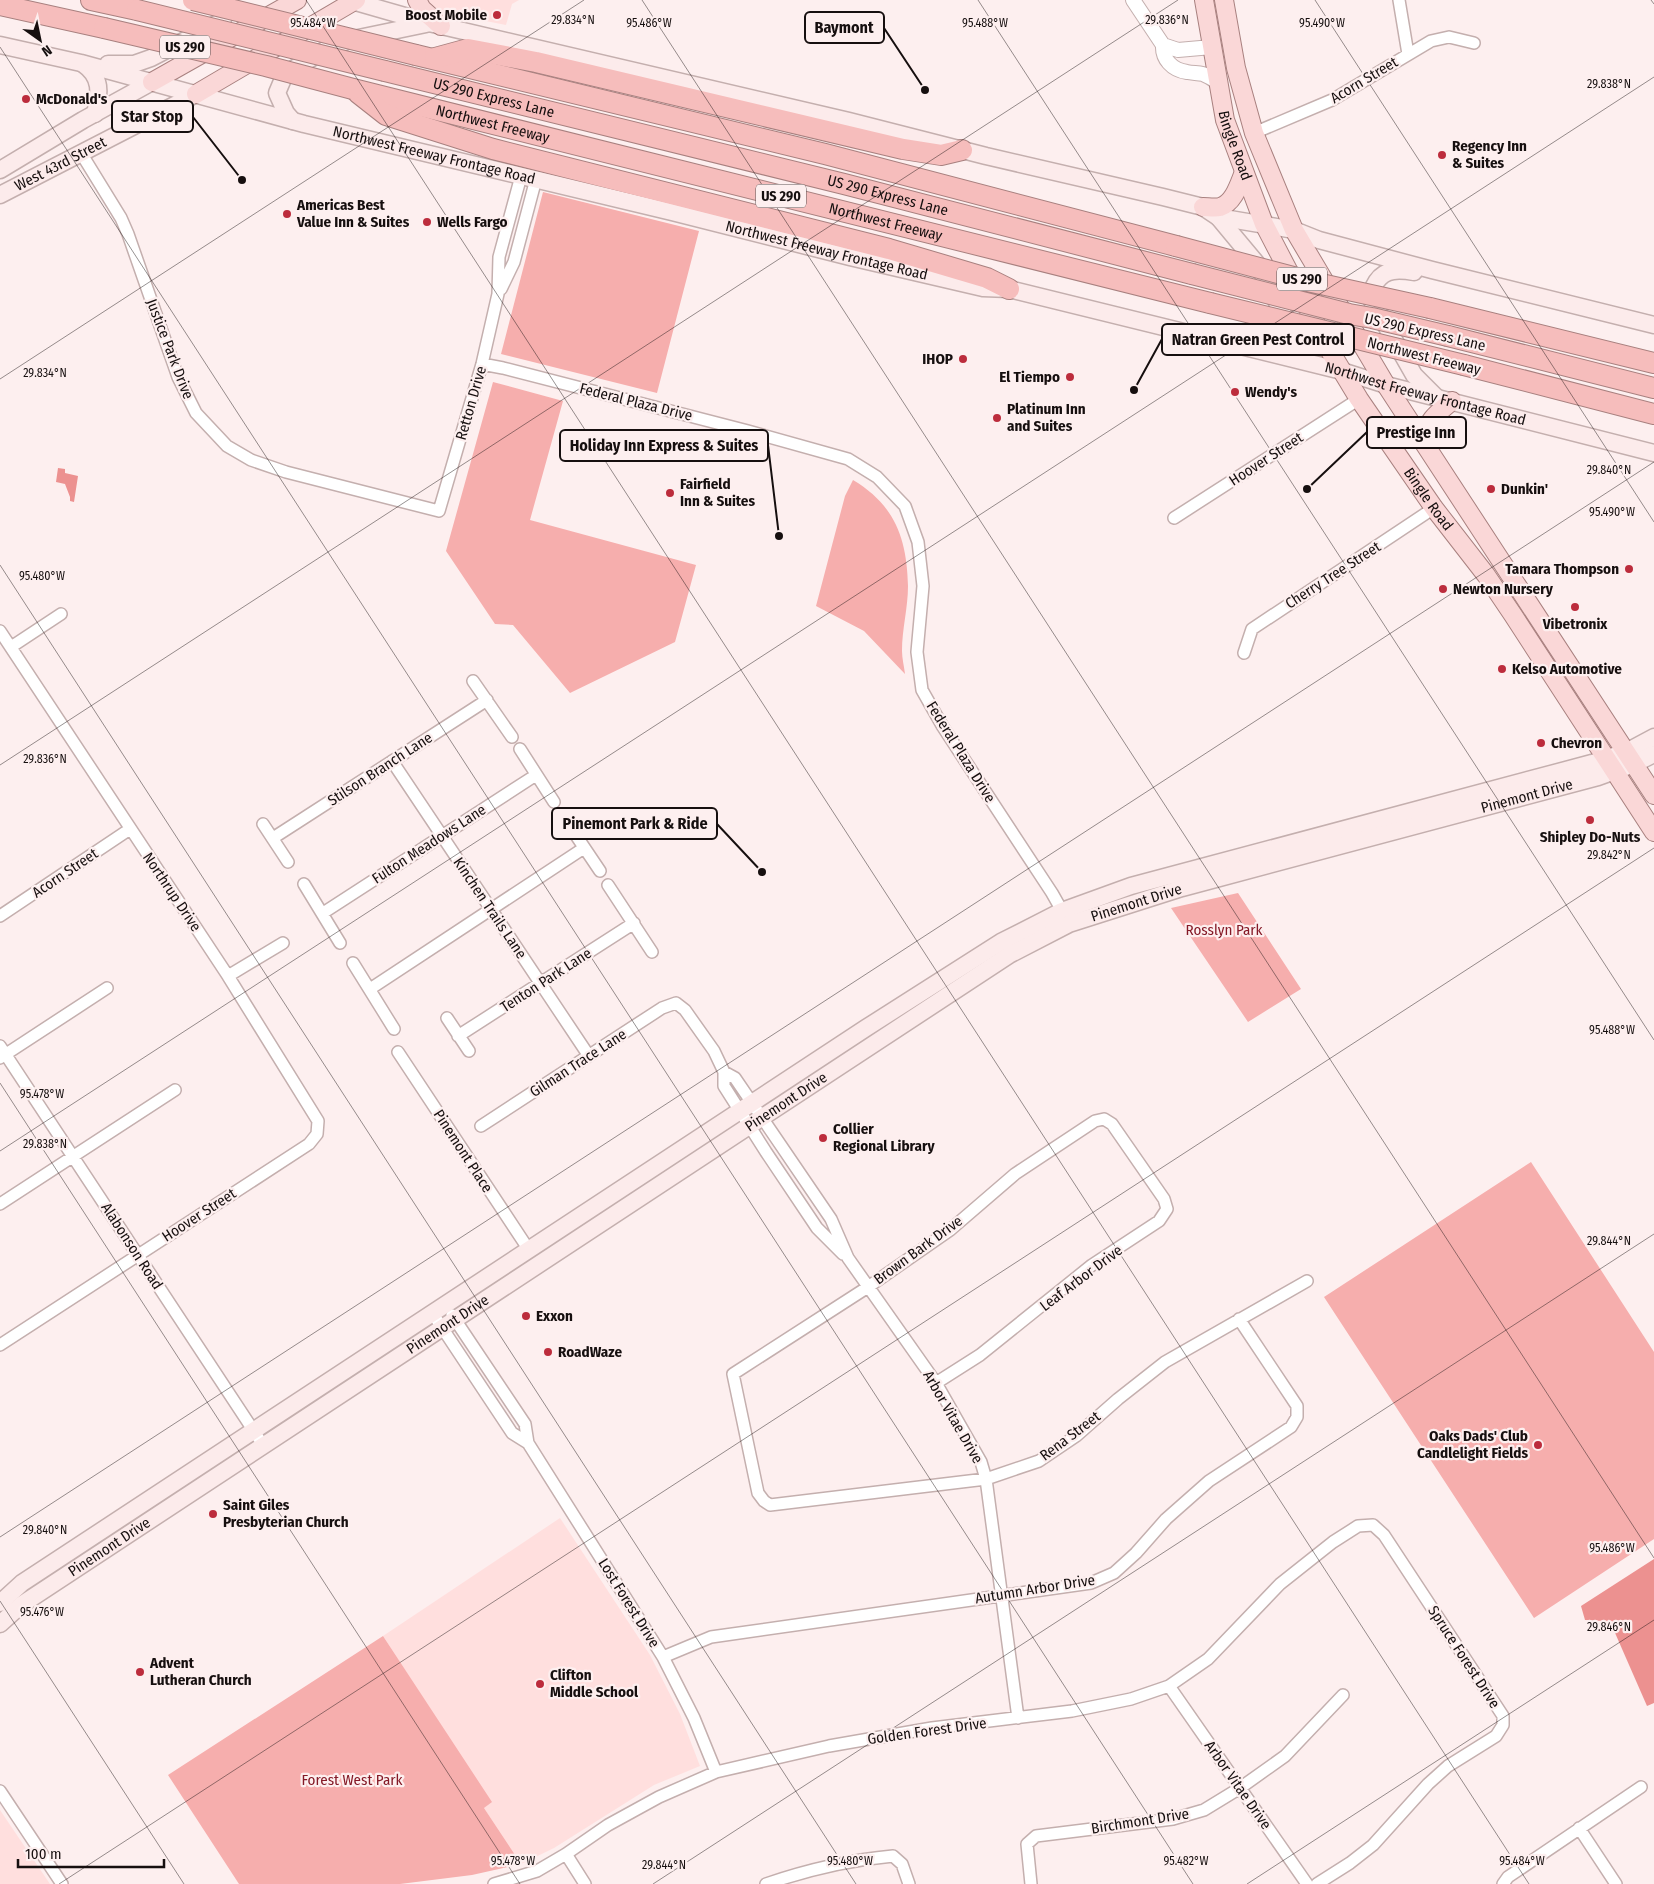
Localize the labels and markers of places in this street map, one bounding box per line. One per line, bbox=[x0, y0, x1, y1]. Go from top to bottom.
place label: Boost Mobile bbox=[405, 6, 487, 24]
marker: Boost Mobile bbox=[491, 9, 503, 21]
callout: Baymont bbox=[805, 12, 884, 43]
place label: McDonald's bbox=[36, 90, 108, 108]
marker: McDonald's bbox=[20, 93, 32, 105]
callout: Star Stop bbox=[112, 101, 193, 132]
place label: Regency Inn & Suites bbox=[1452, 137, 1527, 172]
marker: Regency Inn & Suites bbox=[1436, 149, 1448, 161]
place label: Americas Best Value Inn & Suites bbox=[296, 196, 410, 231]
marker: Americas Best Value Inn & Suites bbox=[281, 208, 293, 220]
place label: Wells Fargo bbox=[437, 213, 508, 231]
marker: Wells Fargo bbox=[421, 216, 433, 228]
callout: Natran Green Pest Control bbox=[1162, 324, 1354, 355]
place label: IHOP bbox=[922, 350, 953, 368]
marker: IHOP bbox=[957, 353, 969, 365]
place label: El Tiempo bbox=[999, 368, 1060, 386]
marker: El Tiempo bbox=[1064, 371, 1076, 383]
place label: Wendy's bbox=[1245, 383, 1297, 401]
marker: Wendy's bbox=[1229, 386, 1241, 398]
place label: Platinum Inn and Suites bbox=[1007, 400, 1086, 435]
marker: Platinum Inn and Suites bbox=[991, 412, 1003, 424]
callout: Prestige Inn bbox=[1367, 417, 1466, 448]
callout: Holiday Inn Express & Suites bbox=[560, 430, 768, 461]
place label: Fairfield Inn & Suites bbox=[680, 475, 755, 510]
place label: Dunkin' bbox=[1501, 480, 1548, 498]
marker: Dunkin' bbox=[1485, 483, 1497, 495]
marker: Fairfield Inn & Suites bbox=[664, 487, 676, 499]
place label: Tamara Thompson bbox=[1505, 560, 1619, 578]
marker: Tamara Thompson bbox=[1623, 563, 1635, 575]
place label: Newton Nursery bbox=[1453, 580, 1554, 598]
marker: Newton Nursery bbox=[1437, 583, 1449, 595]
marker: Vibetronix bbox=[1569, 601, 1581, 613]
place label: Vibetronix bbox=[1542, 615, 1608, 633]
place label: Kelso Automotive bbox=[1512, 660, 1622, 678]
marker: Kelso Automotive bbox=[1496, 663, 1508, 675]
place label: Chevron bbox=[1551, 734, 1602, 752]
marker: Chevron bbox=[1535, 737, 1547, 749]
callout: Pinemont Park & Ride bbox=[552, 808, 717, 839]
marker: Shipley Do-Nuts bbox=[1584, 814, 1596, 826]
place label: Shipley Do-Nuts bbox=[1540, 828, 1641, 846]
place label: Collier Regional Library bbox=[833, 1120, 936, 1155]
marker: Collier Regional Library bbox=[817, 1132, 829, 1144]
place label: Exxon bbox=[536, 1307, 573, 1325]
marker: Exxon bbox=[520, 1310, 532, 1322]
place label: RoadWaze bbox=[558, 1343, 622, 1361]
marker: RoadWaze bbox=[542, 1346, 554, 1358]
place label: Oaks Dads' Club Candlelight Fields bbox=[1417, 1427, 1528, 1462]
marker: Oaks Dads' Club Candlelight Fields bbox=[1532, 1439, 1544, 1451]
place label: Saint Giles Presbyterian Church bbox=[223, 1496, 349, 1531]
marker: Saint Giles Presbyterian Church bbox=[207, 1508, 219, 1520]
place label: Advent Lutheran Church bbox=[149, 1654, 252, 1689]
marker: Advent Lutheran Church bbox=[134, 1666, 146, 1678]
place label: Clifton Middle School bbox=[550, 1666, 639, 1701]
marker: Clifton Middle School bbox=[534, 1678, 546, 1690]

